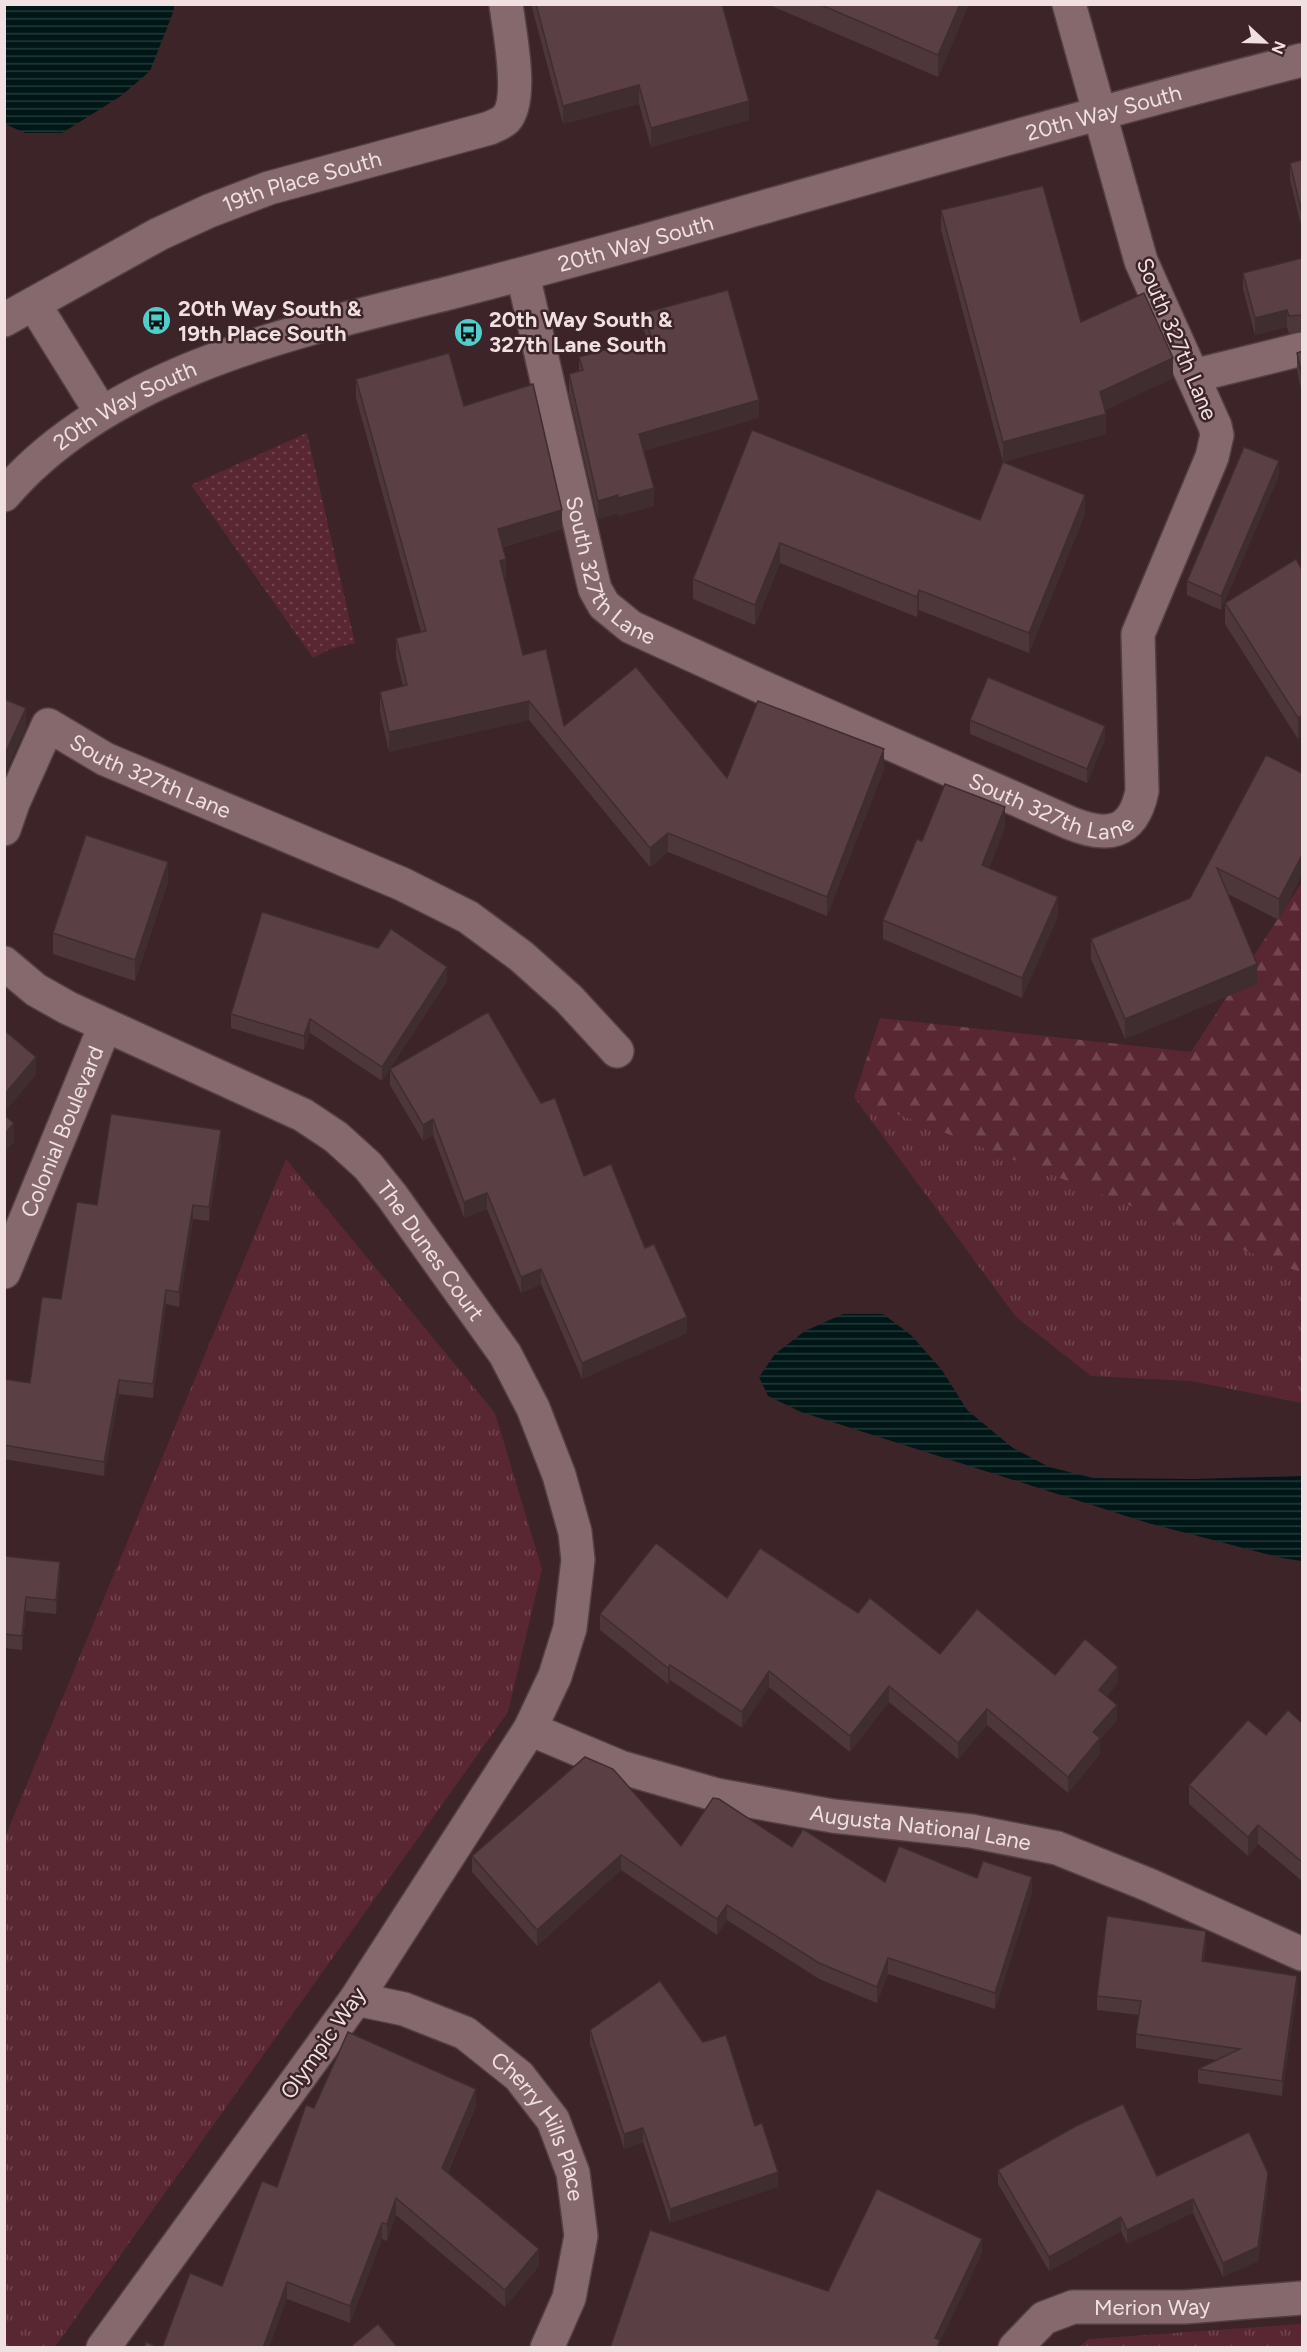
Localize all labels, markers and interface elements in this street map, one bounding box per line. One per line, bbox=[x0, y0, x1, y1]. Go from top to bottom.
north arrow bbox=[1235, 12, 1295, 72]
text: N bbox=[1267, 38, 1290, 57]
street label: 20th Way South bbox=[1023, 78, 1184, 146]
street label: 19th Place South bbox=[218, 145, 384, 218]
street label: 20th Way South bbox=[555, 208, 716, 277]
street label: South 327th Lane bbox=[1131, 254, 1223, 424]
place label: 20th Way South & 19th Place South bbox=[178, 295, 362, 347]
bus stop icon: 20th Way South & 19th Place South bbox=[141, 305, 173, 337]
place label: 20th Way South & 327th Lane South bbox=[489, 306, 673, 358]
bus stop icon: 20th Way South & 327th Lane South bbox=[452, 316, 484, 348]
street label: 20th Way South bbox=[48, 355, 200, 456]
street label: South 327th Lane bbox=[560, 493, 660, 650]
street label: South 327th Lane bbox=[65, 728, 235, 824]
street label: South 327th Lane bbox=[965, 767, 1139, 845]
street label: Colonial Boulevard bbox=[14, 1042, 109, 1221]
street label: The Dunes Court bbox=[371, 1175, 490, 1326]
street label: Augusta National Lane bbox=[808, 1799, 1034, 1856]
street label: Olympic Way bbox=[275, 1981, 372, 2104]
street label: Cherry Hills Place bbox=[486, 2046, 590, 2203]
street label: Merion Way bbox=[1094, 2292, 1212, 2321]

